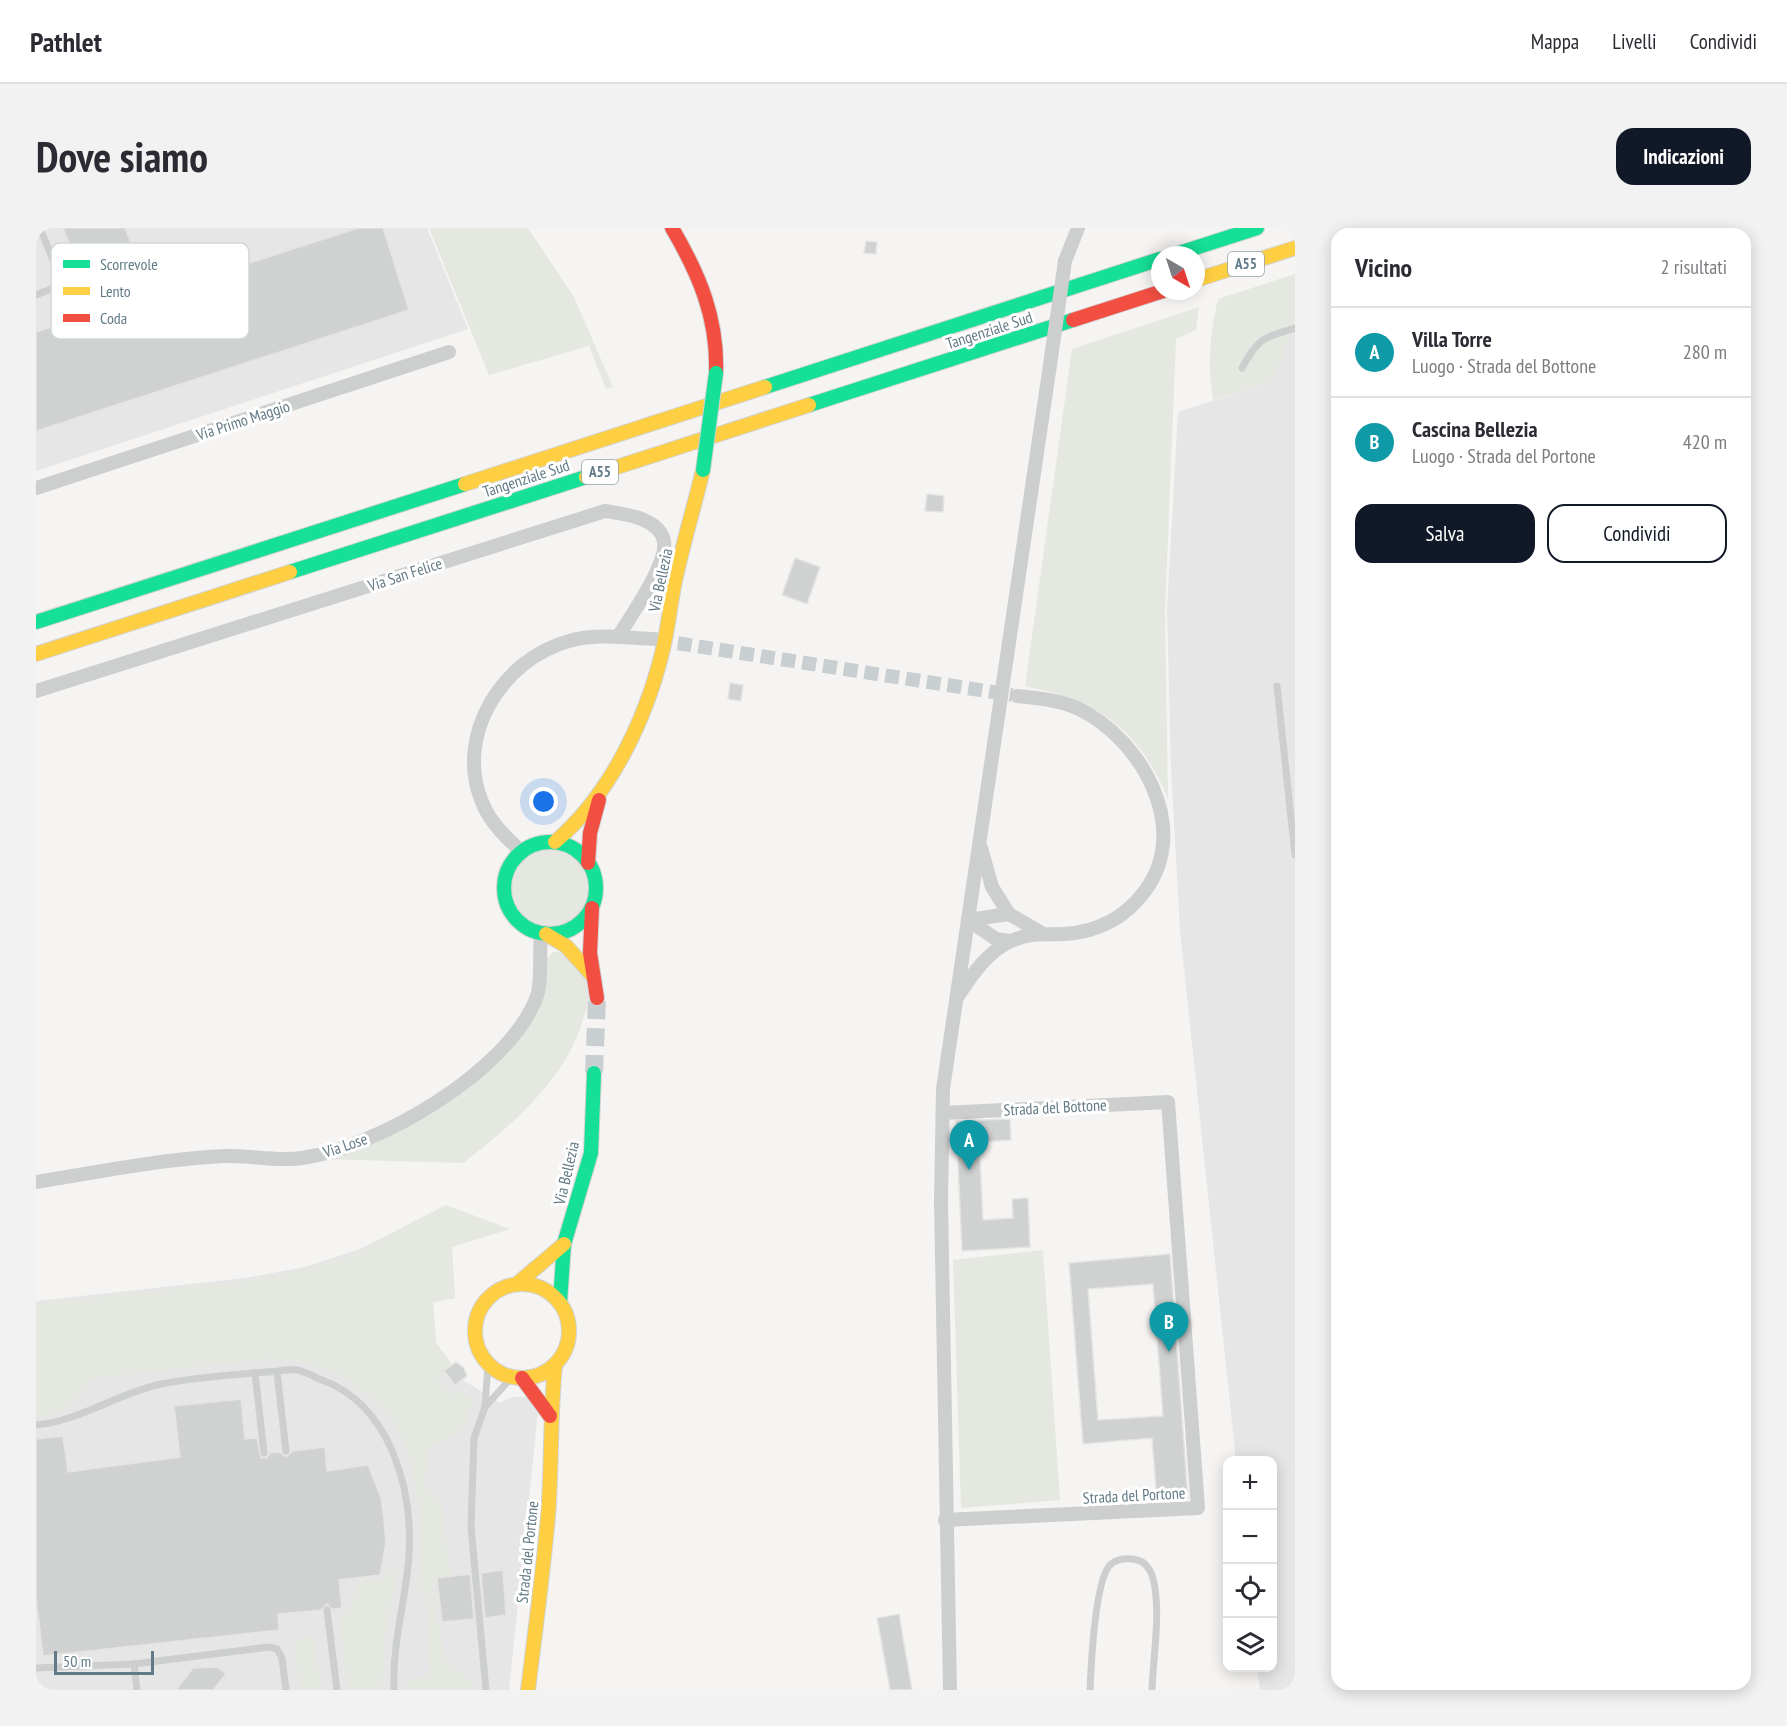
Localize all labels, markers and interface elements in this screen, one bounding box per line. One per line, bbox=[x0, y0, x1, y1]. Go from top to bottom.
text: Pathlet bbox=[30, 23, 102, 60]
text: Mappa bbox=[1531, 28, 1579, 55]
text: Livelli bbox=[1612, 28, 1657, 55]
text: Condividi bbox=[1690, 28, 1757, 55]
button: Indicazioni bbox=[1616, 128, 1751, 185]
text: Dove siamo bbox=[36, 129, 208, 184]
legend bbox=[51, 243, 249, 339]
north arrow bbox=[1151, 246, 1205, 300]
text: Vicino bbox=[1355, 251, 1412, 284]
road number: A55 bbox=[1228, 252, 1264, 276]
text: Scorrevole bbox=[100, 254, 158, 274]
text: 2 risultati bbox=[1661, 254, 1727, 280]
text: Lento bbox=[100, 281, 131, 301]
street label: Tangenziale Sud bbox=[943, 307, 1035, 353]
text: Coda bbox=[100, 308, 127, 328]
text: Villa Torre bbox=[1412, 325, 1492, 353]
text: A bbox=[1369, 339, 1380, 365]
text: 280 m bbox=[1683, 339, 1727, 365]
text: Luogo · Strada del Bottone bbox=[1412, 353, 1596, 379]
street label: Via Primo Maggio bbox=[193, 396, 292, 445]
text: Cascina Bellezia bbox=[1412, 415, 1538, 443]
text: B bbox=[1370, 429, 1379, 455]
text: 420 m bbox=[1683, 429, 1727, 455]
text: Luogo · Strada del Portone bbox=[1412, 443, 1596, 469]
street label: Tangenziale Sud bbox=[480, 455, 572, 501]
road number: A55 bbox=[582, 460, 618, 484]
button: Salva bbox=[1355, 504, 1535, 563]
button: Condividi bbox=[1547, 504, 1727, 563]
street label: Via Bellezia bbox=[643, 546, 676, 615]
street label: Via San Felice bbox=[364, 553, 445, 596]
your location bbox=[529, 787, 558, 816]
street label: Strada del Bottone bbox=[1003, 1094, 1107, 1120]
pin: A bbox=[950, 1120, 988, 1170]
street label: Via Lose bbox=[319, 1128, 370, 1162]
street label: Via Bellezia bbox=[549, 1139, 583, 1208]
pin: B bbox=[1150, 1302, 1188, 1352]
map controls bbox=[1223, 1456, 1277, 1672]
button: + bbox=[1223, 1456, 1277, 1510]
street label: Strada del Portone bbox=[1082, 1482, 1186, 1508]
street label: Strada del Portone bbox=[512, 1500, 542, 1604]
button: − bbox=[1223, 1510, 1277, 1564]
button: locate bbox=[1223, 1564, 1277, 1618]
button: layers bbox=[1223, 1618, 1277, 1672]
scale bar bbox=[54, 1648, 154, 1676]
text: 50 m bbox=[63, 1651, 91, 1671]

